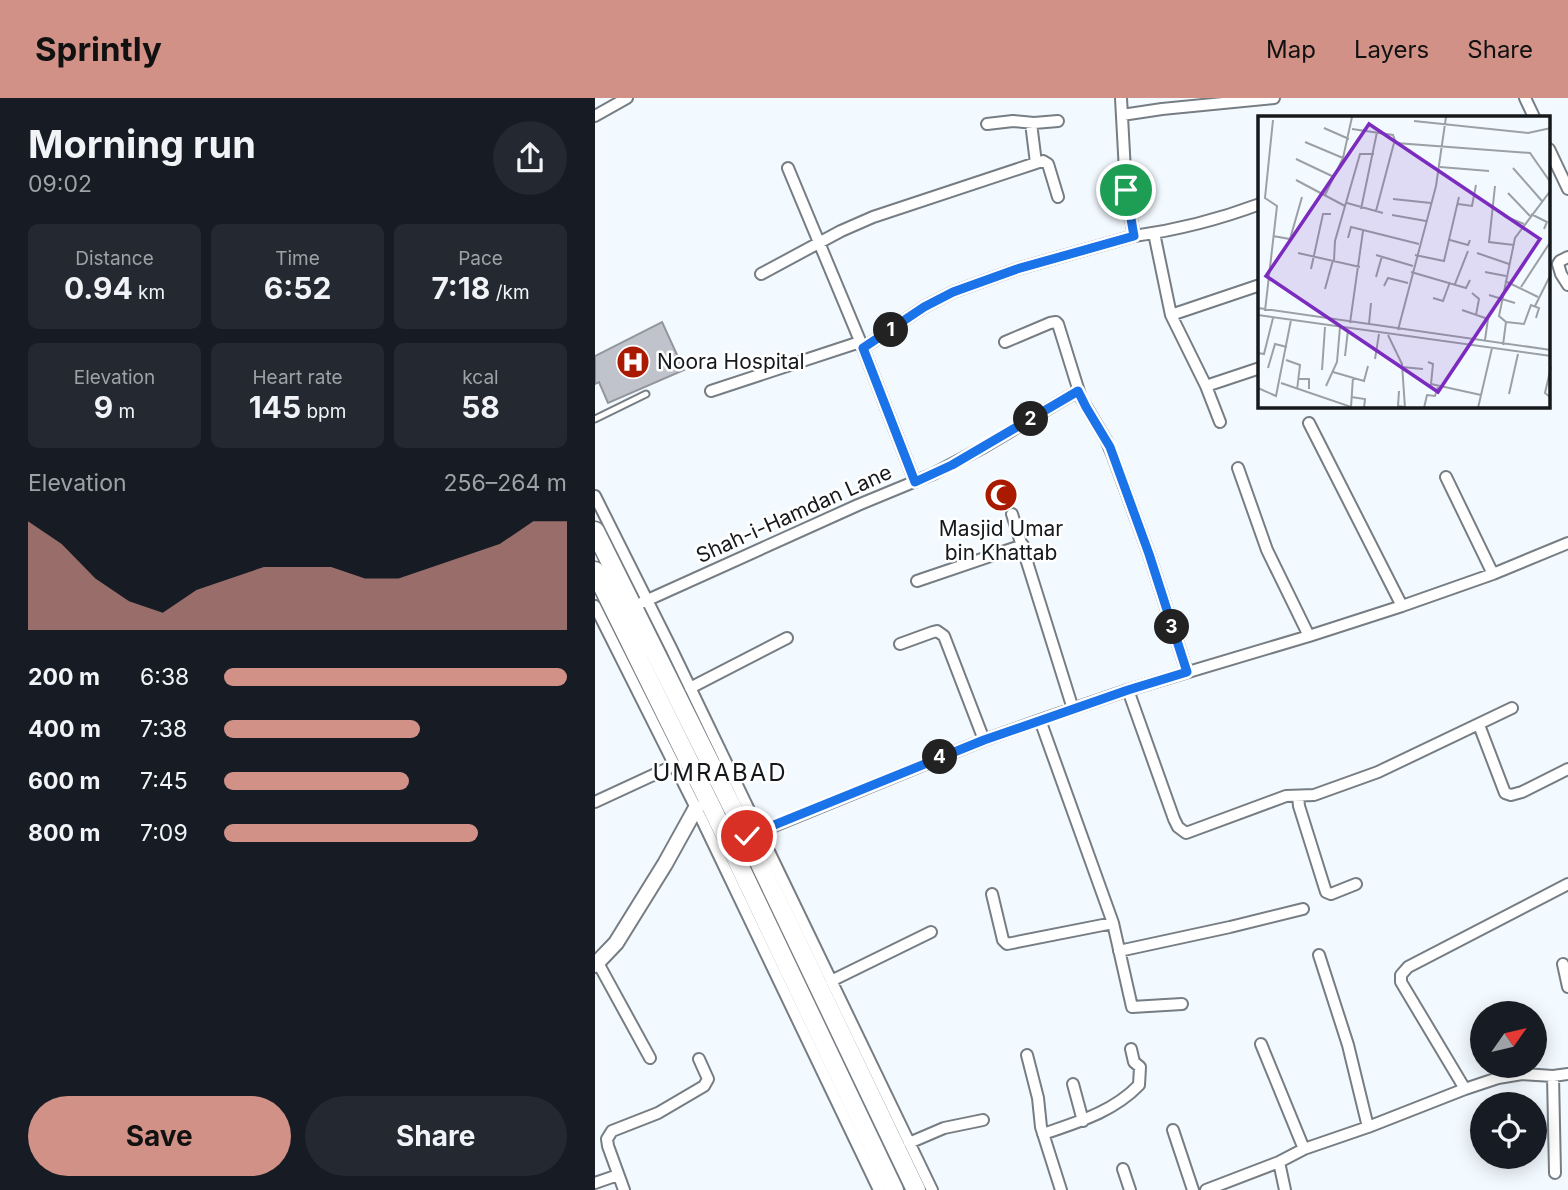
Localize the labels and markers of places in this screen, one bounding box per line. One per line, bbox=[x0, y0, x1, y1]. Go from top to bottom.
pin bbox=[1096, 160, 1156, 220]
pin: 1 bbox=[873, 313, 909, 348]
hospital icon: Noora Hospital bbox=[614, 343, 652, 381]
place label: Noora Hospital bbox=[657, 349, 805, 374]
pin: 2 bbox=[1013, 402, 1048, 436]
mosque icon: Masjid Umar bin Khattab bbox=[982, 476, 1020, 514]
place label: Masjid Umar bin Khattab bbox=[939, 516, 1063, 565]
pin: 3 bbox=[1155, 610, 1189, 644]
pin: 4 bbox=[923, 740, 957, 774]
pin bbox=[717, 806, 777, 866]

